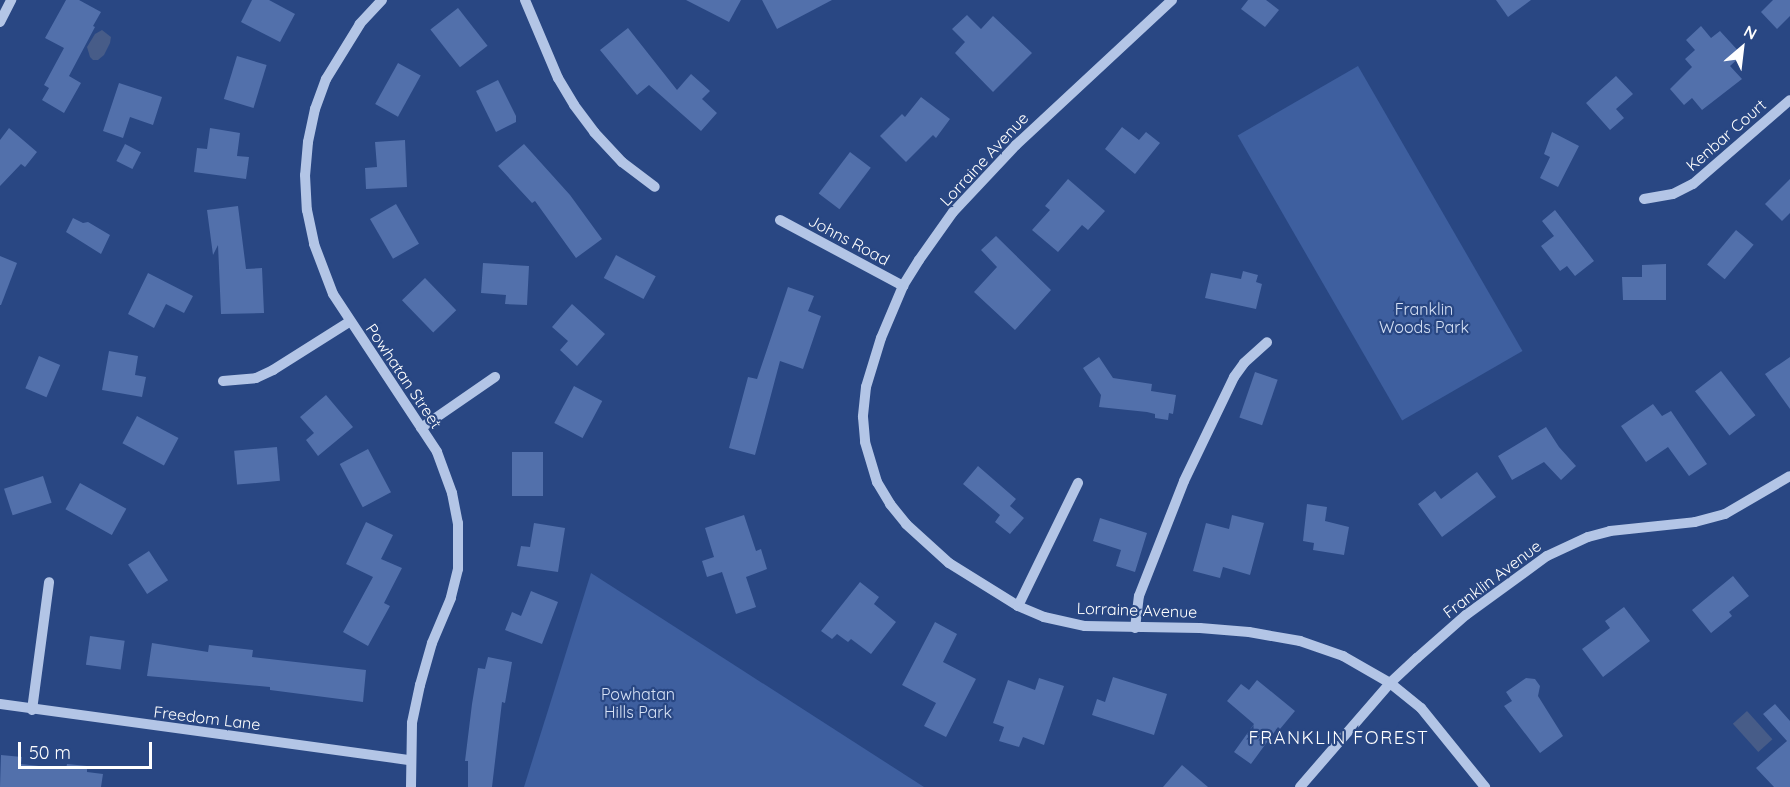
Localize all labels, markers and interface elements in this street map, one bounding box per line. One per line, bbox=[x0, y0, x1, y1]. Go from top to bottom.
north arrow bbox=[1712, 18, 1772, 78]
text: N bbox=[1741, 21, 1760, 44]
street label: Kenbar Court bbox=[1682, 95, 1770, 175]
street label: Lorraine Avenue bbox=[936, 108, 1032, 210]
street label: Johns Road bbox=[805, 211, 893, 269]
park label: Franklin Woods Park bbox=[1379, 299, 1469, 337]
street label: Powhatan Street bbox=[362, 320, 446, 432]
street label: Franklin Avenue bbox=[1439, 536, 1545, 622]
street label: Lorraine Avenue bbox=[1076, 598, 1198, 622]
park label: Powhatan Hills Park bbox=[601, 684, 675, 722]
street label: Freedom Lane bbox=[152, 702, 262, 734]
district label: FRANKLIN FOREST bbox=[1249, 727, 1429, 749]
scale bar bbox=[21, 730, 154, 768]
text: 50 m bbox=[29, 741, 71, 764]

